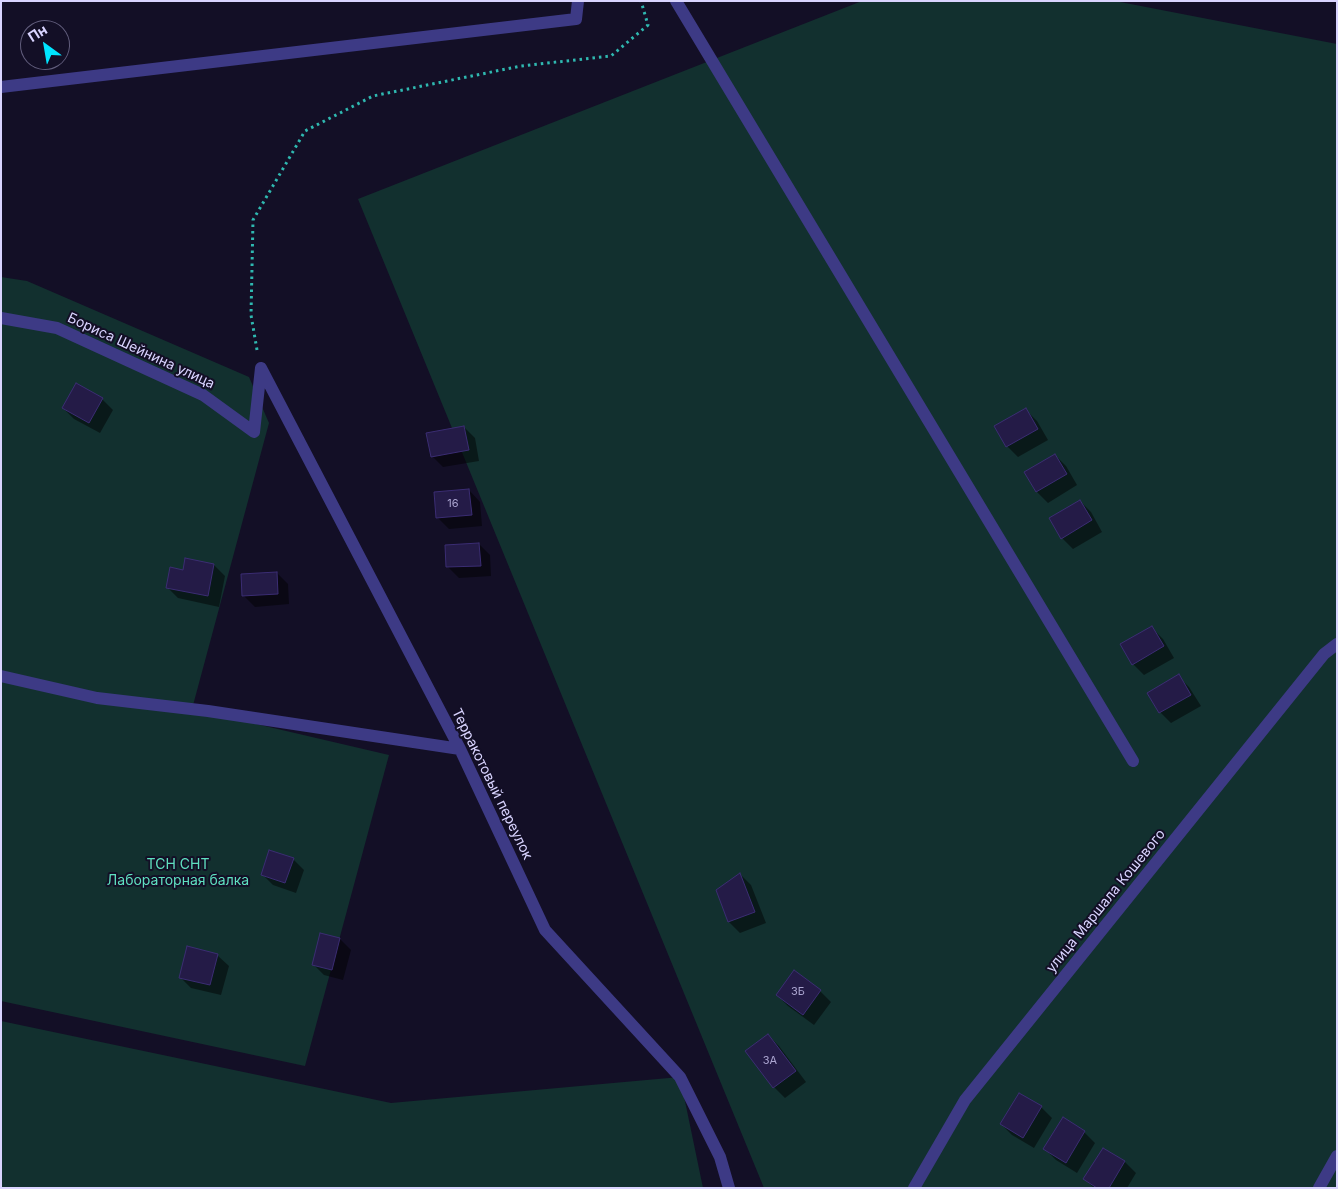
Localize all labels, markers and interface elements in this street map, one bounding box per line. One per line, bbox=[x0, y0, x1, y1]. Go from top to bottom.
north arrow bbox=[20, 20, 70, 70]
text: Пн bbox=[25, 20, 50, 45]
street label: Бориса Шейнина улица bbox=[65, 309, 217, 393]
house number: 16 bbox=[447, 497, 459, 511]
street label: Терракотовый переулок bbox=[448, 706, 536, 862]
street label: улица Маршала Кошевого bbox=[1043, 826, 1169, 976]
park label: ТСН СНТ Лабораторная балка bbox=[107, 857, 249, 890]
house number: 3Б bbox=[791, 985, 805, 999]
house number: 3А bbox=[763, 1054, 777, 1068]

